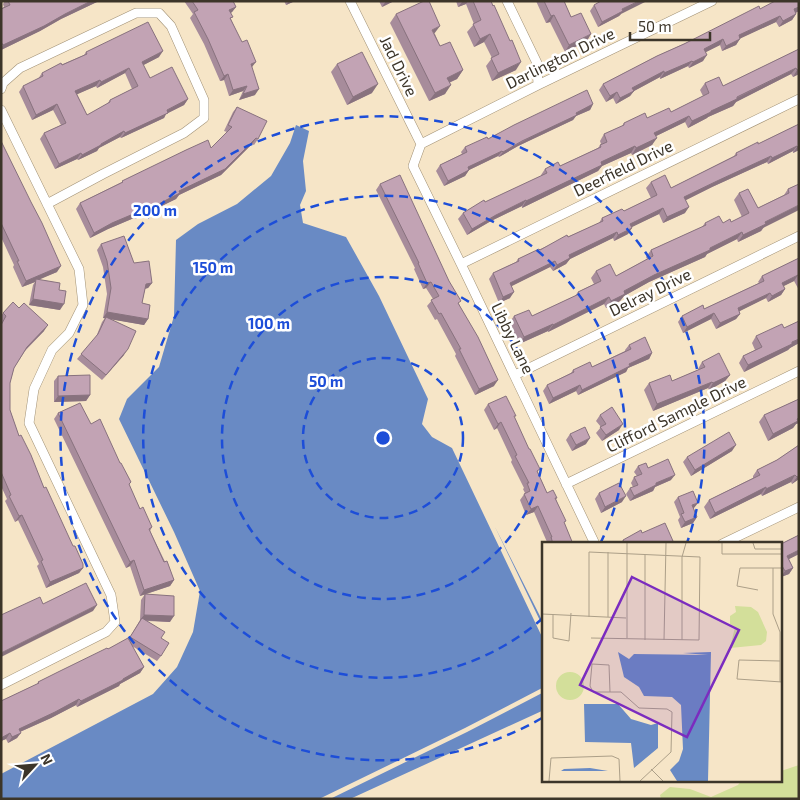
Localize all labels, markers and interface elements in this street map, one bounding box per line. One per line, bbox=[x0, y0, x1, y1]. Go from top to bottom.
scale bar bbox=[630, 10, 710, 42]
text: 50 m bbox=[638, 17, 672, 35]
street label: Darlington Drive bbox=[502, 23, 617, 92]
street label: Jad Drive bbox=[377, 32, 422, 99]
street label: Deerfield Drive bbox=[570, 135, 675, 200]
text: 200 m bbox=[133, 201, 177, 219]
text: 150 m bbox=[193, 258, 233, 276]
street label: Delray Drive bbox=[606, 264, 694, 320]
street label: Libby Lane bbox=[488, 299, 539, 377]
text: 100 m bbox=[248, 314, 290, 332]
street label: Clifford Sample Drive bbox=[603, 371, 749, 456]
text: 50 m bbox=[309, 372, 343, 390]
centre of rings bbox=[374, 429, 392, 447]
inset map bbox=[542, 542, 782, 782]
north arrow bbox=[10, 740, 60, 790]
text: N bbox=[37, 751, 57, 767]

